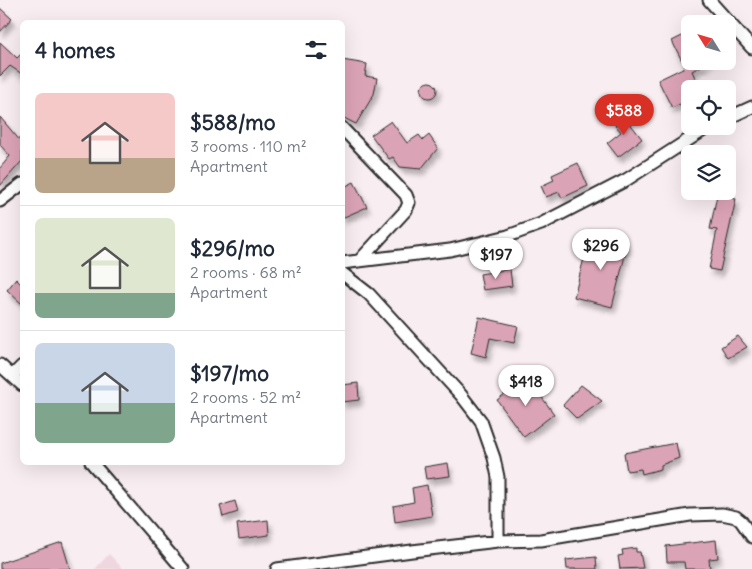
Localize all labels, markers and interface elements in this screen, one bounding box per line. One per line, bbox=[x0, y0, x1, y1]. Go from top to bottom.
north arrow bbox=[681, 15, 736, 70]
map controls bbox=[681, 15, 736, 200]
icon: filters bbox=[302, 36, 330, 64]
text: 4 homes bbox=[35, 37, 115, 64]
button: locate bbox=[681, 80, 736, 135]
pin: $588 bbox=[594, 94, 654, 136]
text: $588 bbox=[606, 100, 642, 120]
text: $588/mo bbox=[190, 109, 275, 136]
icon: home bbox=[75, 113, 135, 173]
text: 3 rooms · 110 m² bbox=[190, 136, 307, 156]
button: layers bbox=[681, 145, 736, 200]
text: Apartment bbox=[190, 156, 268, 176]
pin: $296 bbox=[571, 228, 631, 271]
text: $296/mo bbox=[190, 235, 275, 262]
text: $296 bbox=[583, 235, 619, 255]
icon: home bbox=[75, 238, 135, 298]
pin: $197 bbox=[466, 238, 526, 280]
text: $197 bbox=[480, 244, 512, 264]
text: 2 rooms · 68 m² bbox=[190, 262, 302, 282]
text: Apartment bbox=[190, 282, 268, 302]
text: $197/mo bbox=[190, 360, 269, 387]
icon: home bbox=[75, 363, 135, 423]
pin: $418 bbox=[496, 364, 556, 407]
text: $418 bbox=[509, 371, 543, 391]
text: 2 rooms · 52 m² bbox=[190, 387, 301, 407]
text: Apartment bbox=[190, 407, 268, 427]

